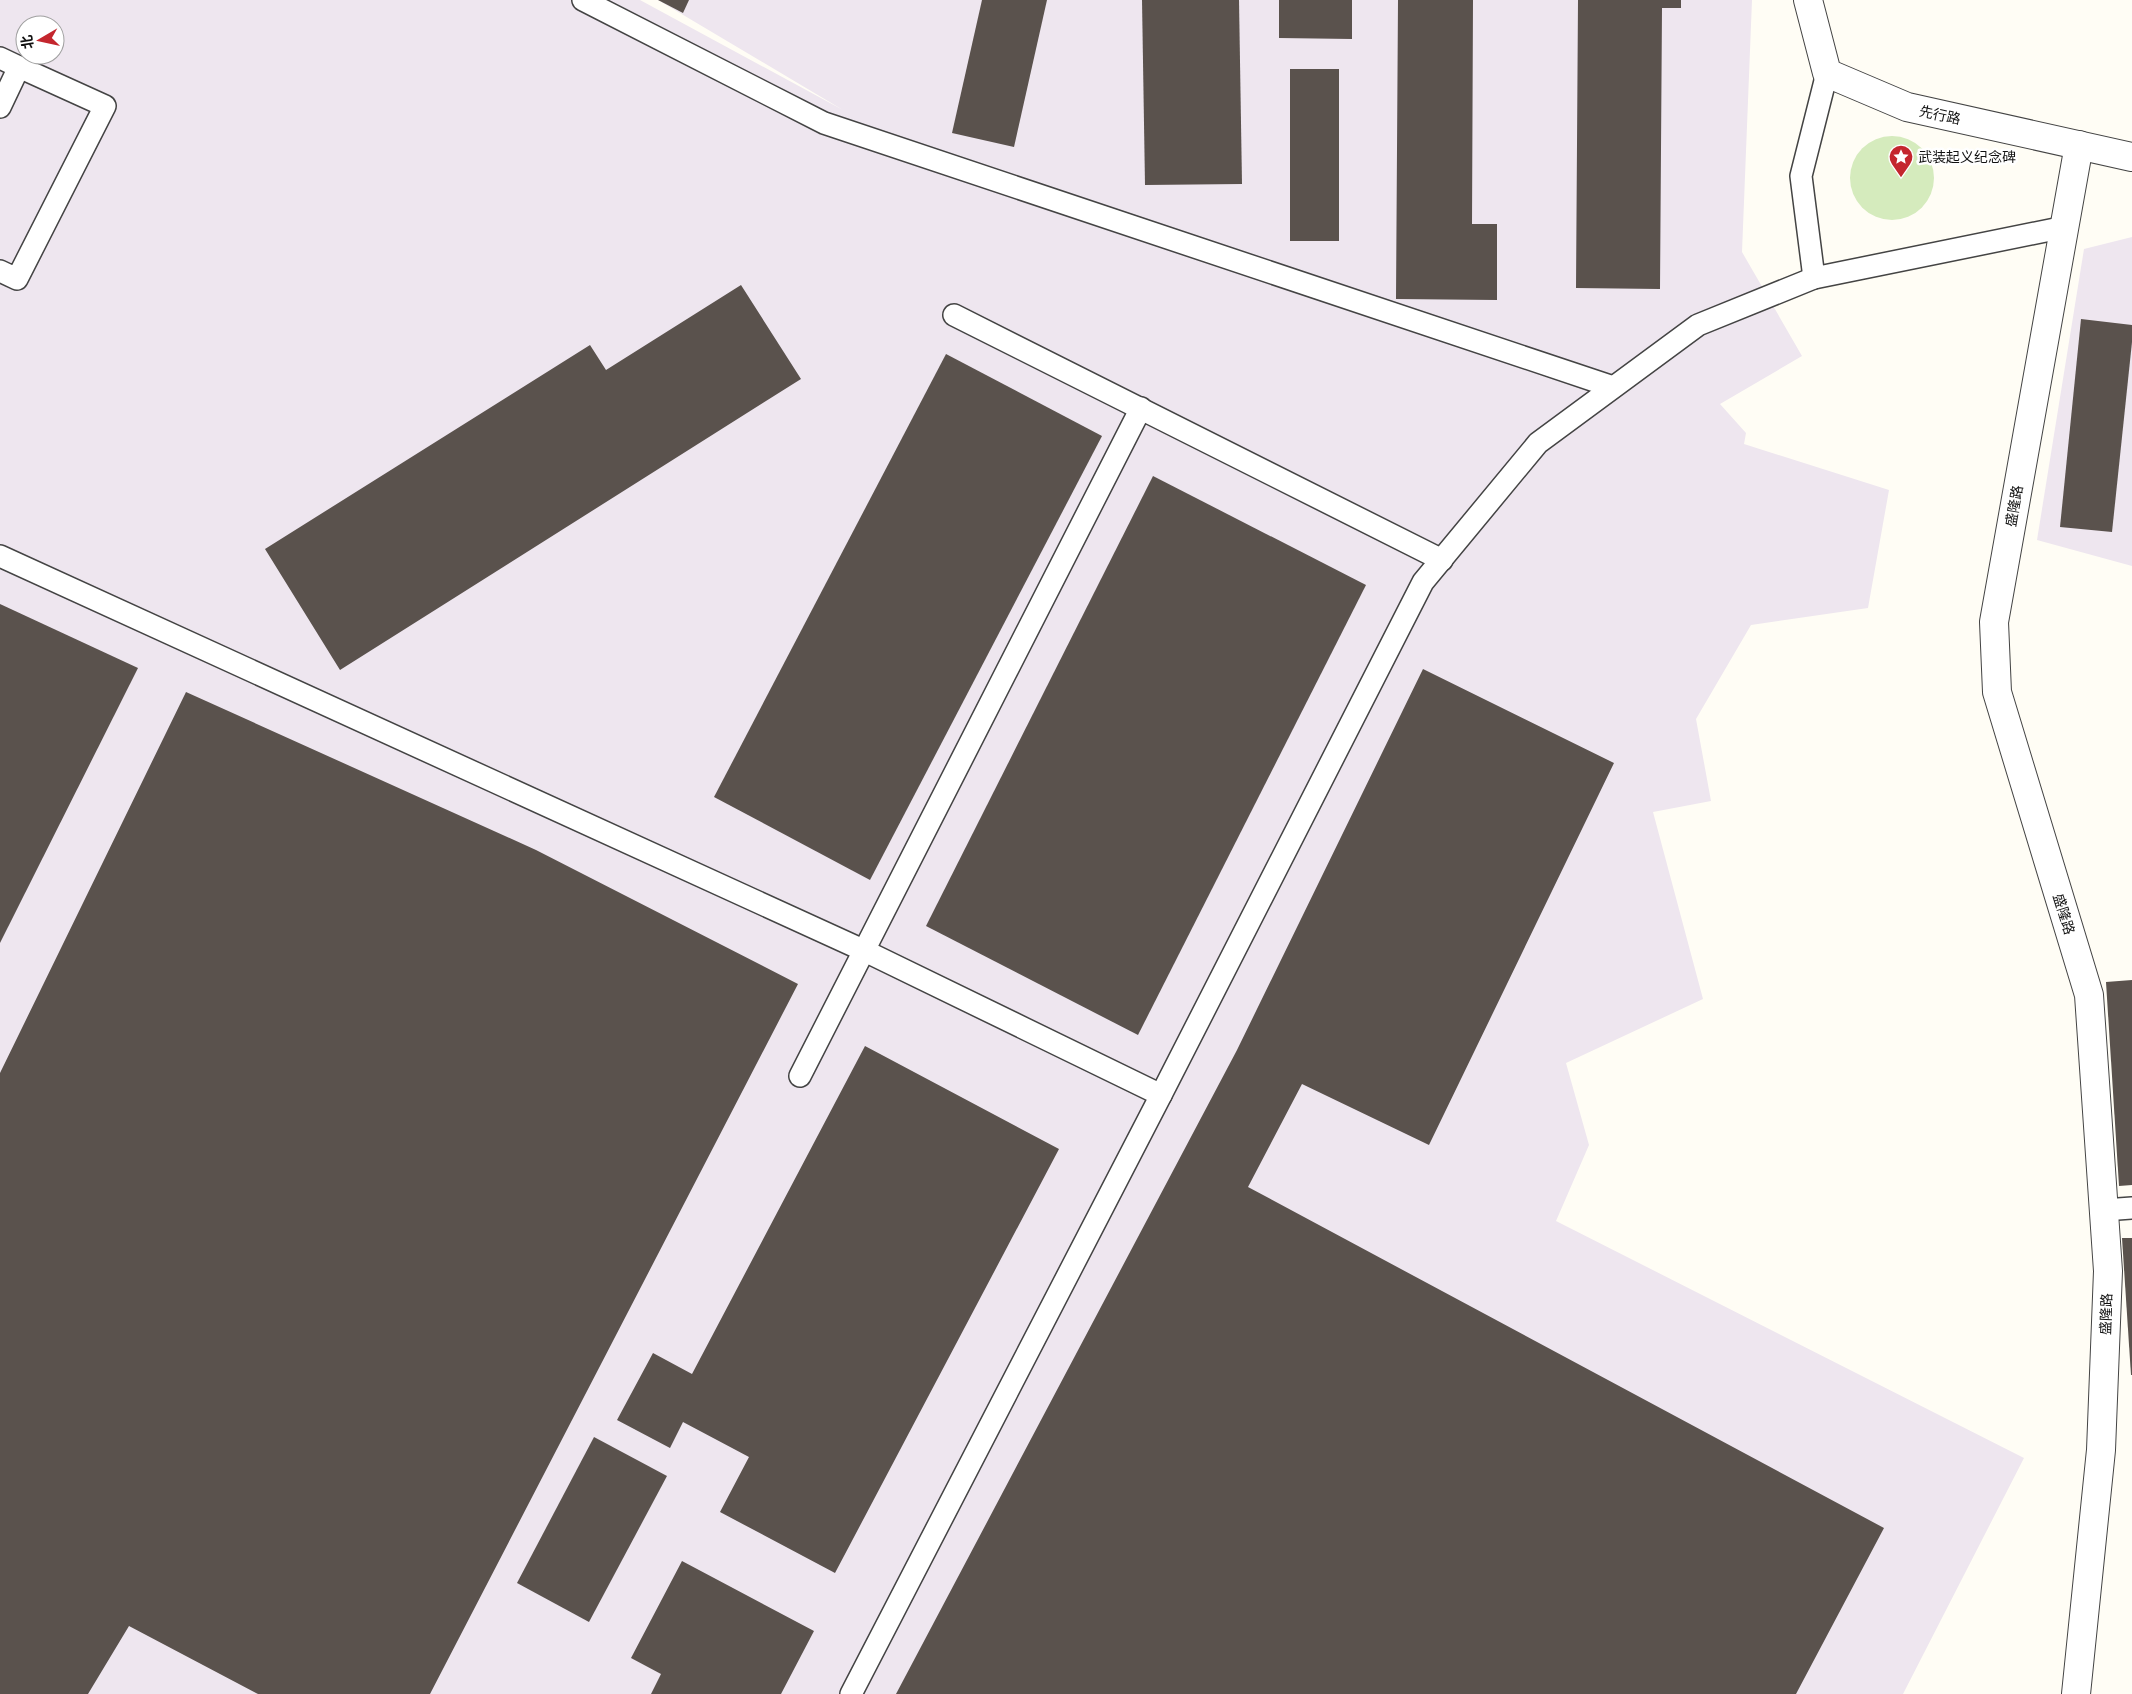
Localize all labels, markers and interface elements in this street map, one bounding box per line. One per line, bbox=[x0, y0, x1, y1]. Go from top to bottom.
north arrow bbox=[15, 15, 65, 65]
text: 北 bbox=[17, 34, 37, 50]
street label: 先行路 bbox=[1918, 102, 1962, 128]
place icon: 武装起义纪念碑 bbox=[1888, 144, 1914, 178]
place label: 武装起义纪念碑 bbox=[1918, 148, 2016, 166]
street label: 盛隆路 bbox=[2001, 484, 2027, 528]
street label: 盛隆路 bbox=[2049, 891, 2079, 937]
street label: 盛隆路 bbox=[2096, 1293, 2116, 1335]

